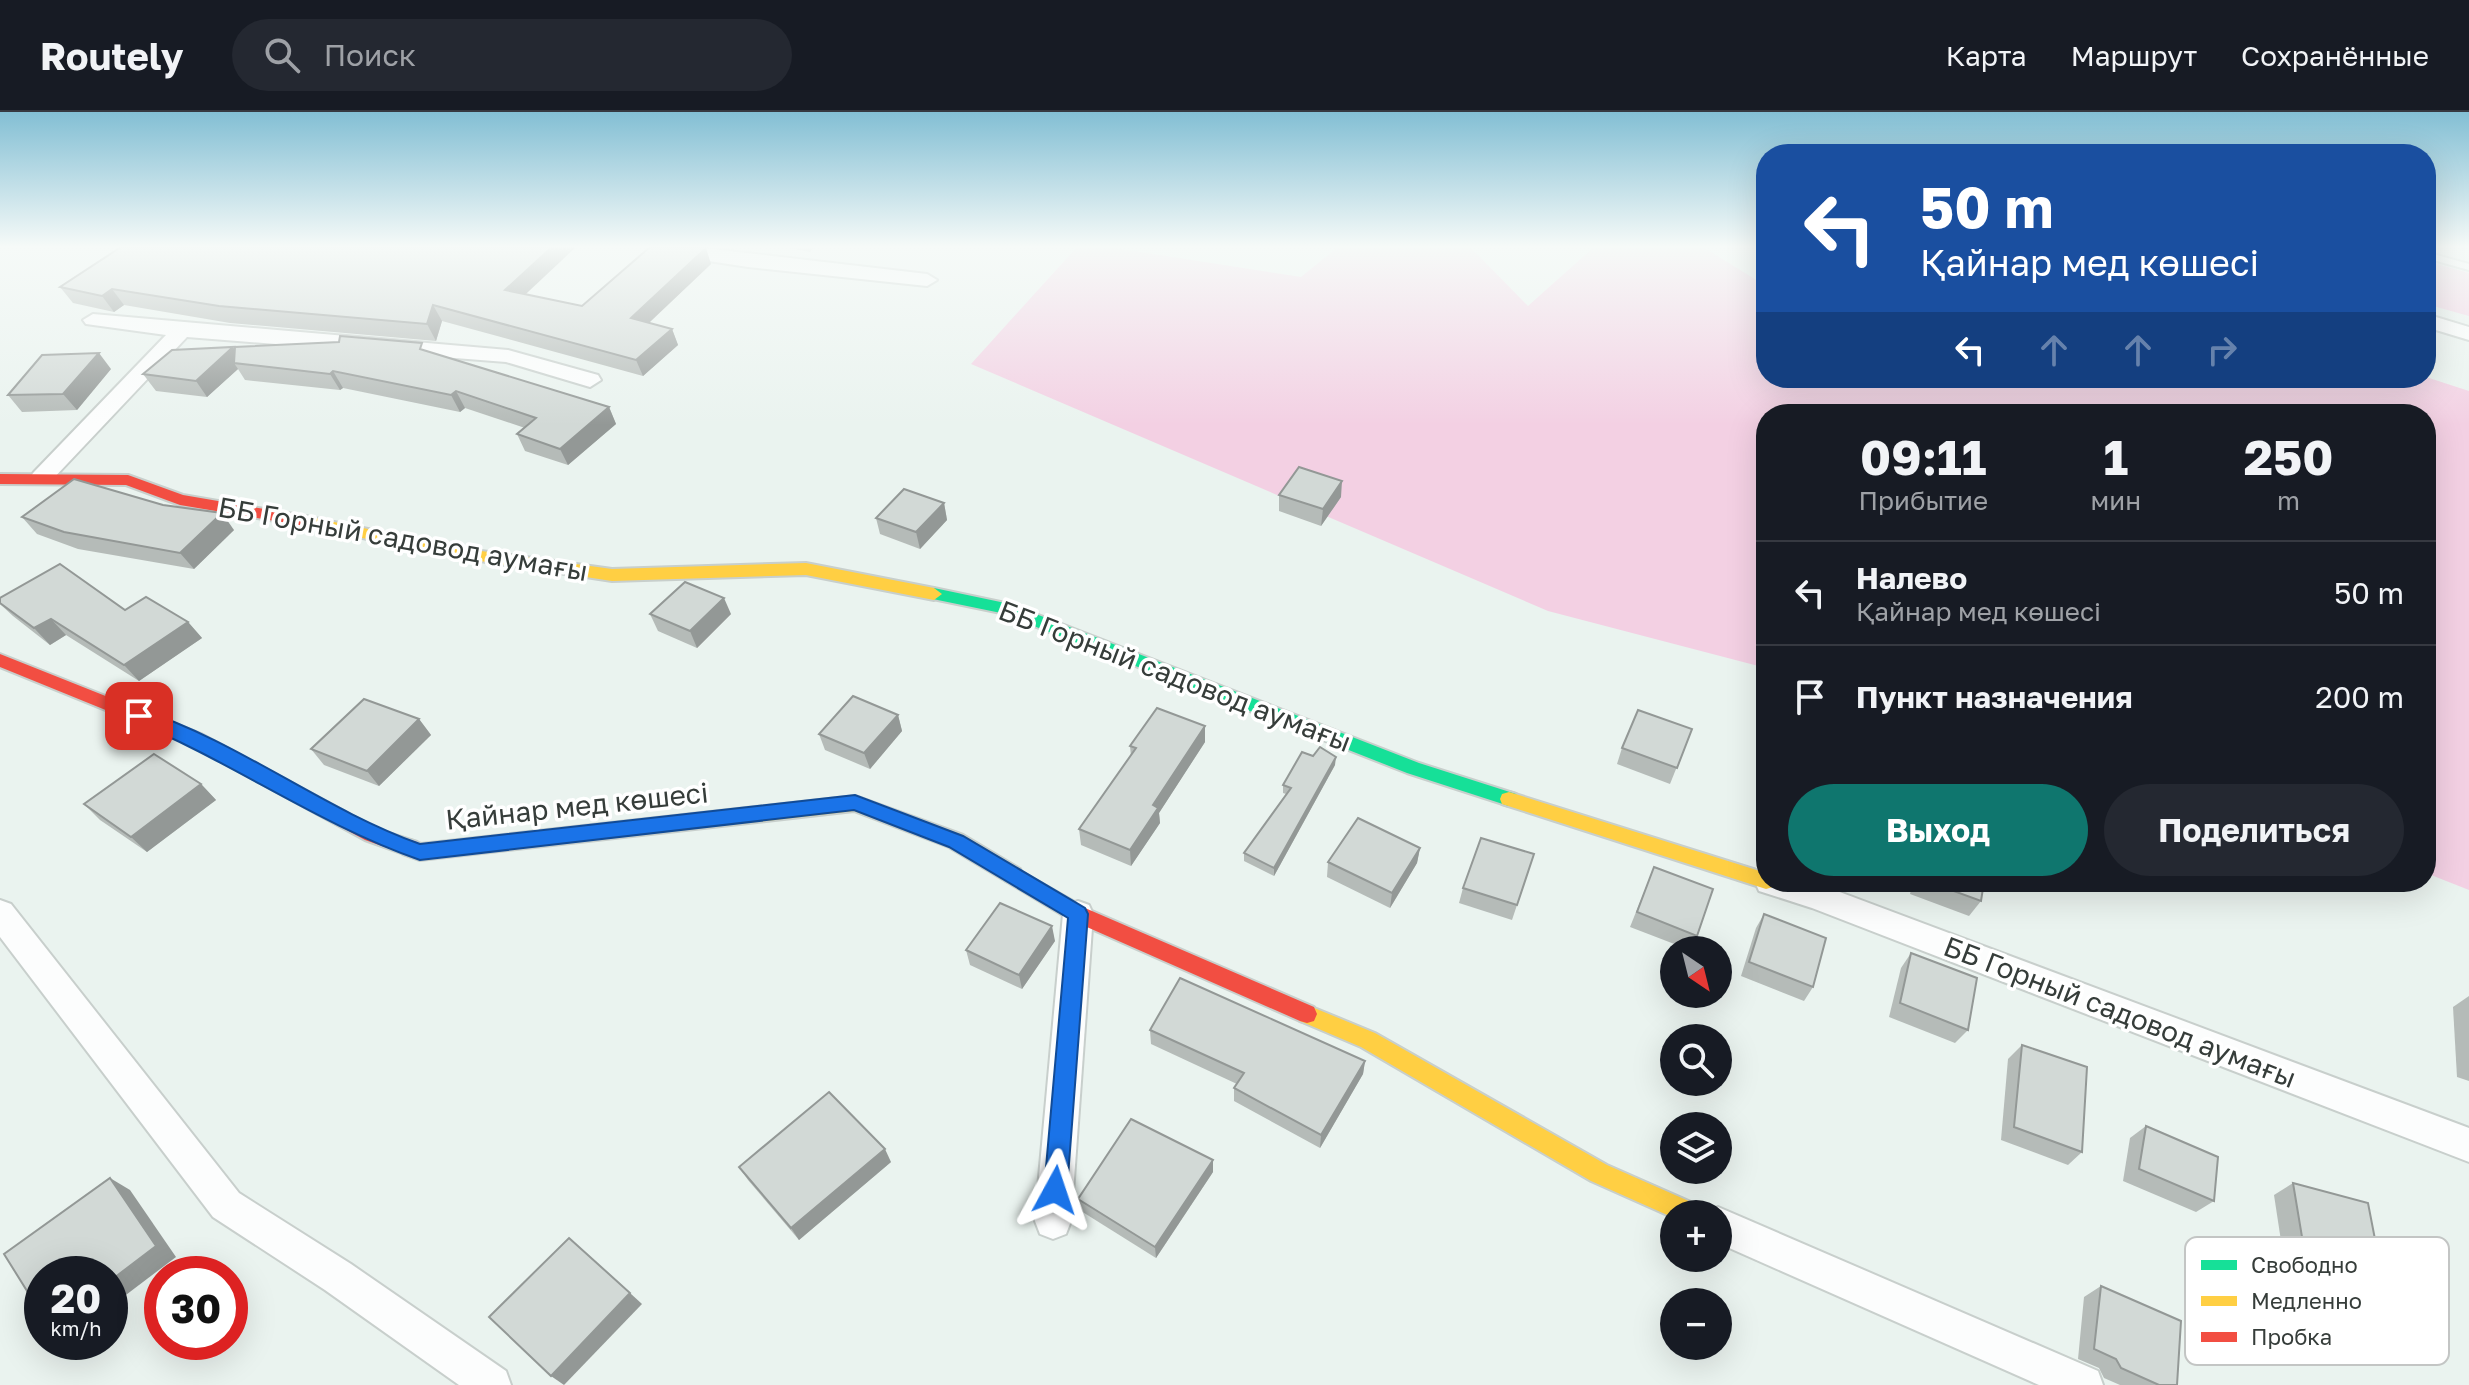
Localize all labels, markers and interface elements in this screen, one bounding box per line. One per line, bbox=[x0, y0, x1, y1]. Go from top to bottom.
search box bbox=[232, 19, 792, 91]
text: Routely bbox=[40, 33, 184, 78]
icon: search bbox=[260, 33, 304, 77]
text: Поиск bbox=[324, 37, 416, 73]
text: Карта bbox=[1946, 39, 2027, 72]
text: Маршрут bbox=[2071, 39, 2197, 72]
text: Сохранённые bbox=[2241, 39, 2429, 72]
text: 50 m bbox=[1920, 173, 2054, 240]
icon: left bbox=[1788, 176, 1892, 280]
text: Қайнар мед көшесі bbox=[1920, 241, 2259, 284]
icon: left bbox=[1948, 328, 1992, 372]
icon: ahead bbox=[2032, 328, 2076, 372]
icon: ahead bbox=[2116, 328, 2160, 372]
icon: right bbox=[2200, 328, 2244, 372]
text: 09:11 bbox=[1860, 428, 1987, 486]
text: 1 bbox=[2103, 428, 2128, 486]
text: 250 bbox=[2244, 428, 2333, 486]
text: Прибытие bbox=[1859, 485, 1988, 516]
text: мин bbox=[2091, 485, 2141, 516]
text: m bbox=[2277, 485, 2300, 516]
street label: ББ Горный садовод аумағы bbox=[216, 490, 591, 587]
text: Налево bbox=[1856, 560, 1967, 596]
icon: left bbox=[1788, 571, 1832, 615]
text: 50 m bbox=[2334, 575, 2404, 611]
street label: ББ Горный садовод аумағы bbox=[994, 593, 1356, 758]
text: Қайнар мед көшесі bbox=[1856, 596, 2101, 627]
icon: arrive bbox=[1788, 675, 1832, 719]
text: Пункт назначения bbox=[1856, 679, 2133, 715]
text: 200 m bbox=[2315, 679, 2404, 715]
pin bbox=[105, 682, 173, 750]
icon: arrive bbox=[117, 694, 161, 738]
street label: Қайнар мед көшесі bbox=[444, 775, 710, 836]
button: Выход bbox=[1788, 784, 2088, 876]
button: Поделиться bbox=[2104, 784, 2404, 876]
street label: ББ Горный садовод аумағы bbox=[1939, 929, 2301, 1094]
north arrow bbox=[1660, 936, 1732, 1008]
map controls bbox=[1660, 936, 1732, 1360]
button: search bbox=[1660, 1024, 1732, 1096]
button: layers bbox=[1660, 1112, 1732, 1184]
position arrow bbox=[1013, 1148, 1097, 1232]
button: + bbox=[1660, 1200, 1732, 1272]
legend bbox=[2185, 1237, 2449, 1365]
text: Свободно bbox=[2251, 1251, 2358, 1278]
speed limit sign: 30 bbox=[144, 1256, 248, 1360]
text: 20 bbox=[51, 1274, 101, 1322]
text: Медленно bbox=[2251, 1287, 2362, 1314]
button: − bbox=[1660, 1288, 1732, 1360]
text: km/h bbox=[51, 1316, 101, 1340]
text: Пробка bbox=[2251, 1323, 2332, 1350]

